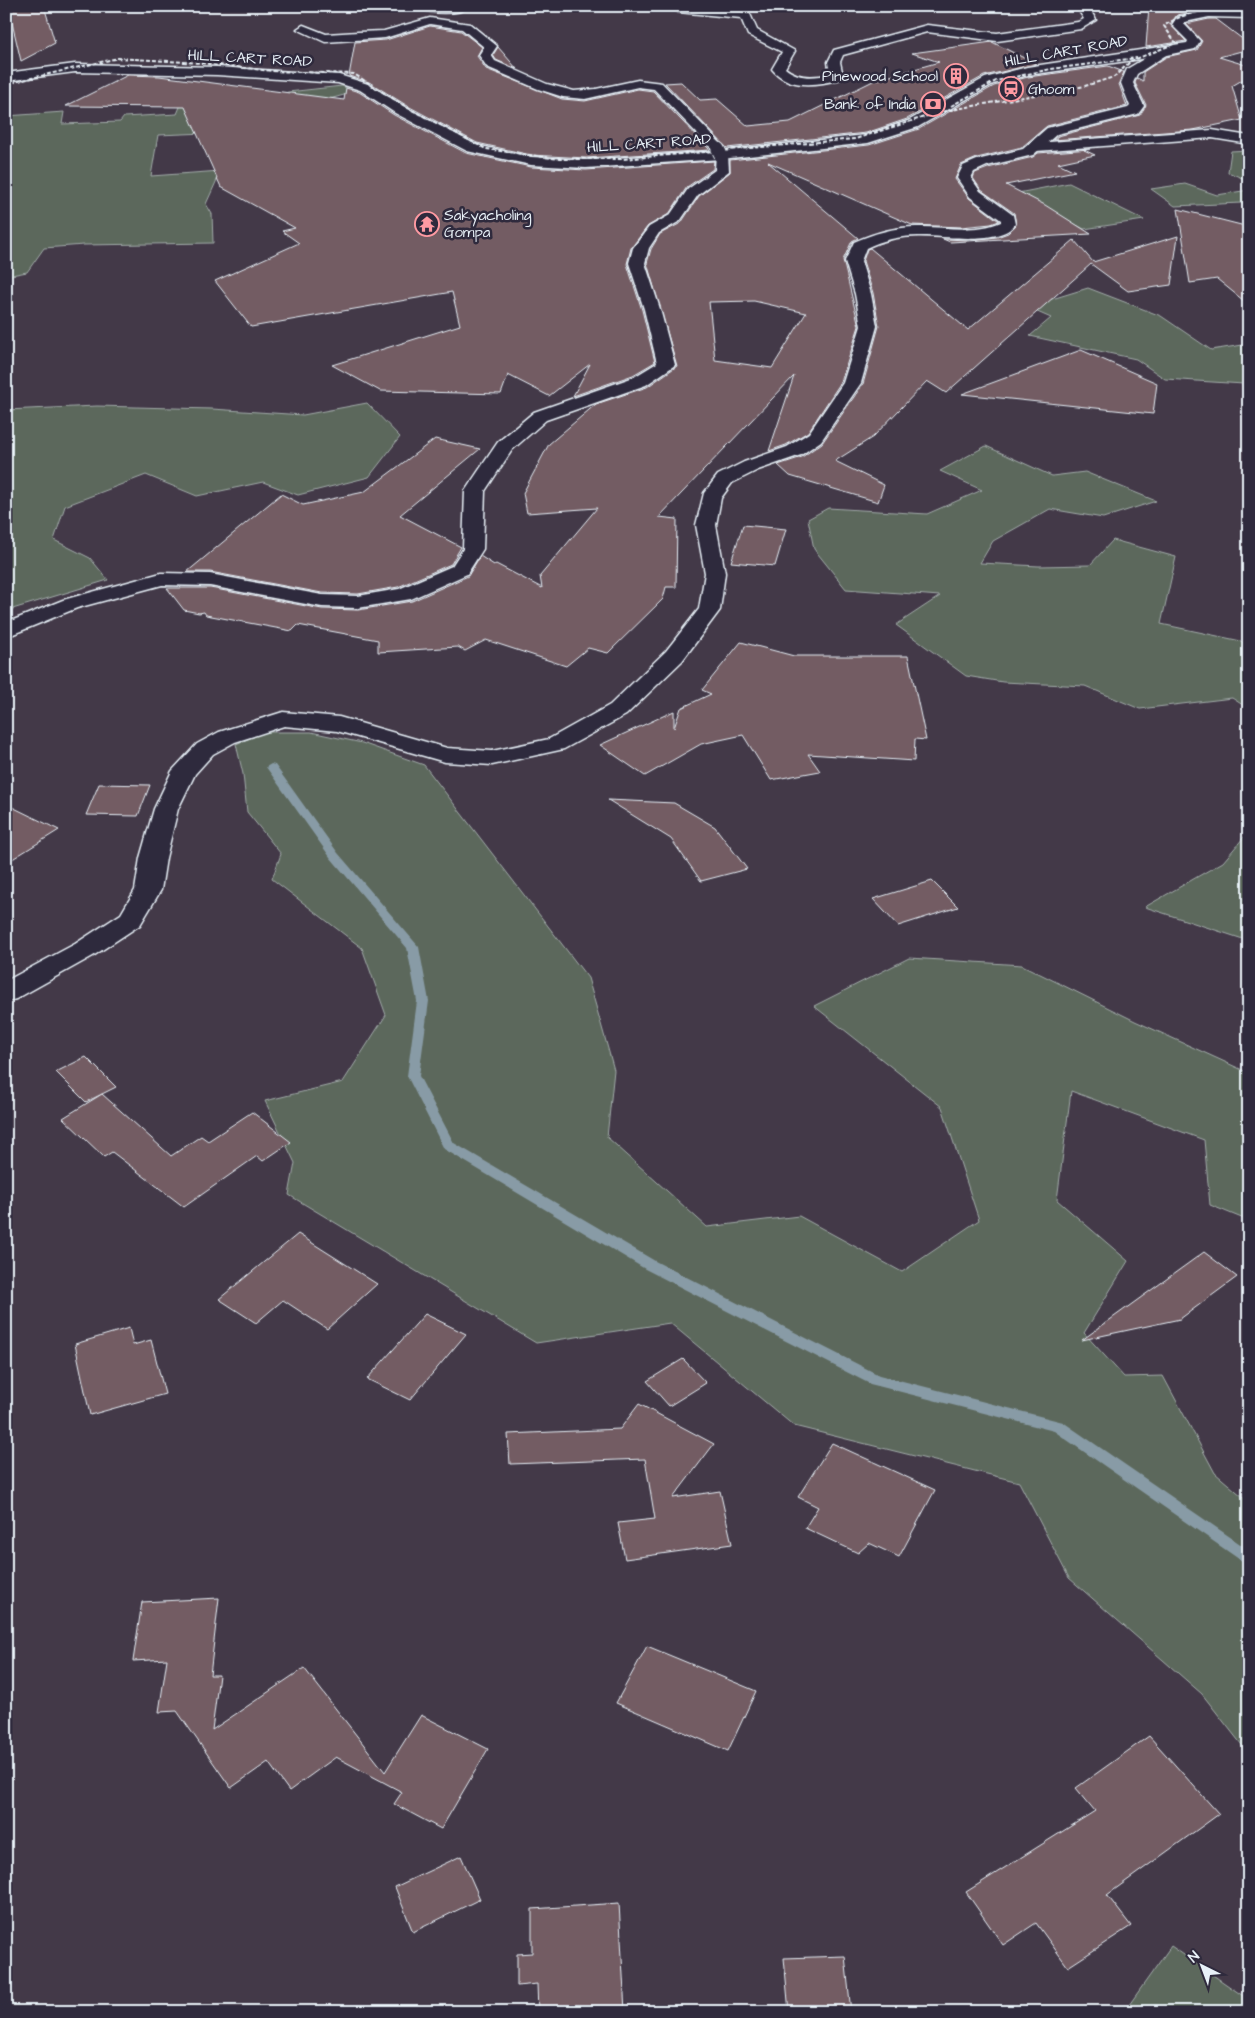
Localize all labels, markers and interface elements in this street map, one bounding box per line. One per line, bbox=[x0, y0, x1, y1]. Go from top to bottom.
street label: HILL CART ROAD bbox=[1003, 30, 1129, 73]
street label: HILL CART ROAD bbox=[187, 45, 313, 72]
building icon: Pinewood School bbox=[943, 63, 969, 89]
place label: Pinewood School bbox=[822, 66, 938, 87]
station icon: Ghoom bbox=[998, 76, 1024, 102]
place label: Ghoom bbox=[1028, 79, 1075, 100]
bank icon: Bank of India bbox=[920, 91, 946, 117]
place label: Bank of India bbox=[824, 94, 916, 115]
street label: HILL CART ROAD bbox=[586, 129, 712, 158]
place label: Sakyacholing Gompa bbox=[444, 205, 532, 243]
temple icon: Sakyacholing Gompa bbox=[414, 211, 440, 237]
north arrow bbox=[1178, 1940, 1228, 1990]
text: N bbox=[1184, 1947, 1204, 1967]

